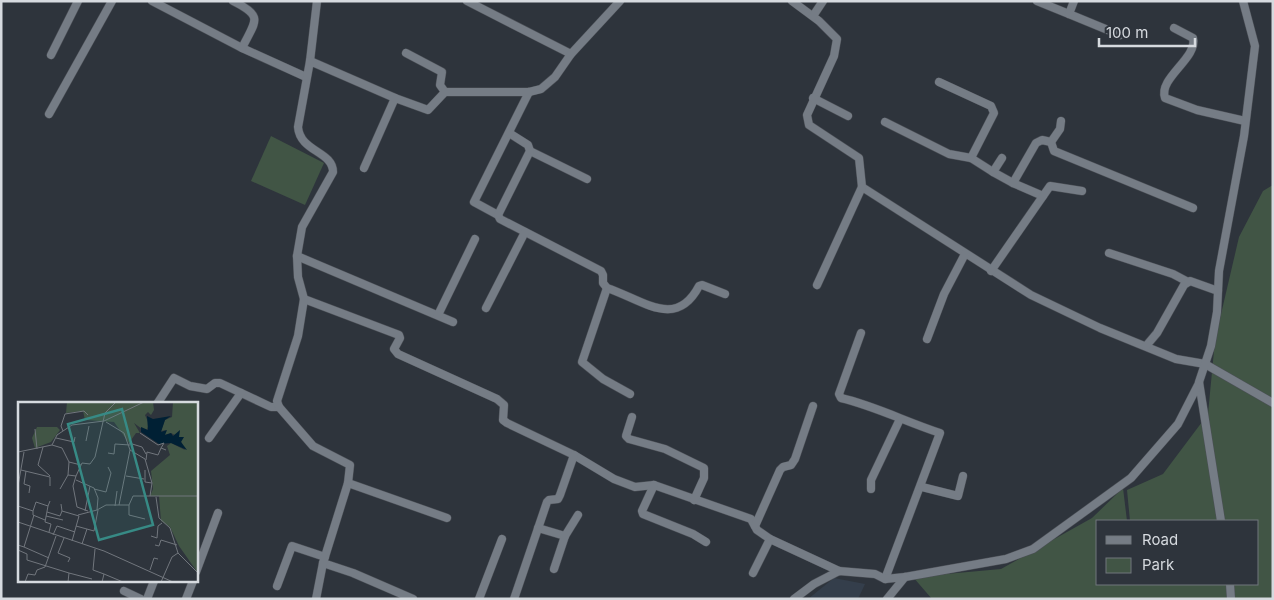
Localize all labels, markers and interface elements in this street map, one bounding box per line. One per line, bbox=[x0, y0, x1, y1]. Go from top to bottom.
scale bar bbox=[1099, 15, 1195, 47]
text: 100 m bbox=[1106, 23, 1148, 42]
inset map bbox=[18, 402, 198, 582]
legend bbox=[1096, 520, 1259, 585]
text: Road bbox=[1142, 530, 1178, 549]
text: Park bbox=[1142, 555, 1175, 574]

